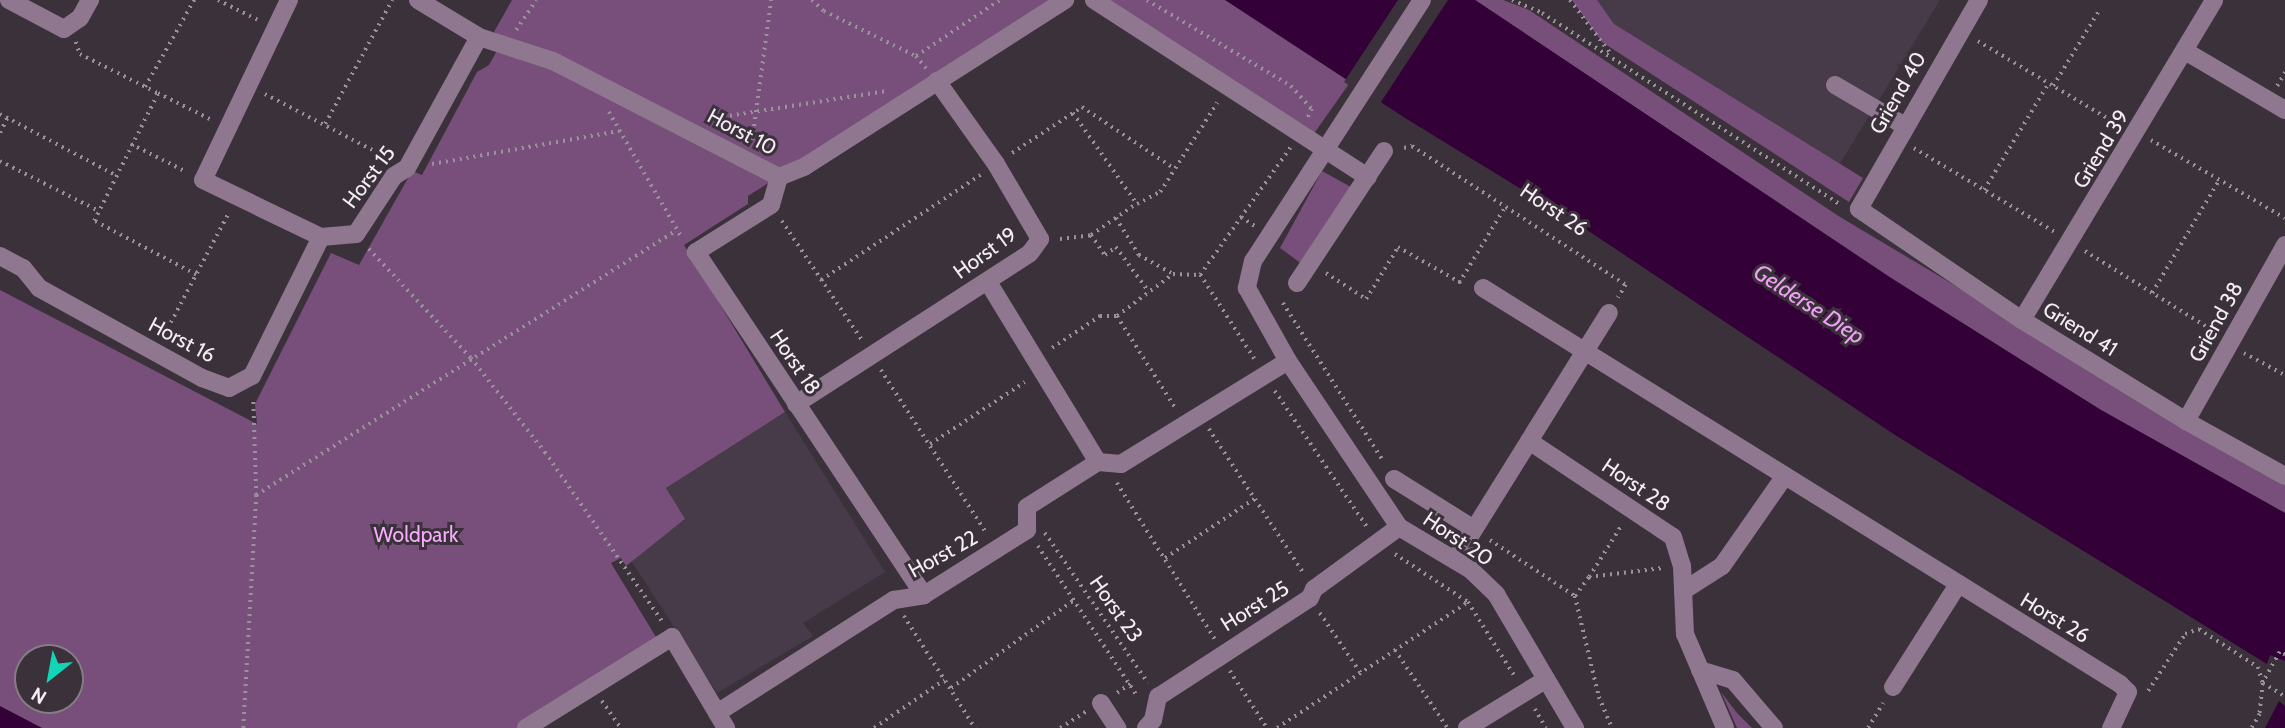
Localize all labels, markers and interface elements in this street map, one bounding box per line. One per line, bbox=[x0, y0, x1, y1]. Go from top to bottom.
street label: Griend 40 bbox=[1864, 47, 1932, 139]
street label: Horst 10 bbox=[703, 103, 781, 161]
street label: Griend 39 bbox=[2068, 105, 2134, 193]
street label: Horst 15 bbox=[337, 141, 401, 213]
street label: Horst 26 bbox=[1515, 178, 1593, 242]
street label: Horst 19 bbox=[948, 222, 1022, 284]
water label: Gelderse Diep bbox=[1748, 258, 1870, 350]
street label: Griend 38 bbox=[2184, 277, 2248, 367]
street label: Griend 41 bbox=[2038, 296, 2122, 362]
street label: Horst 16 bbox=[144, 312, 220, 368]
street label: Horst 18 bbox=[764, 325, 826, 399]
street label: Horst 28 bbox=[1597, 453, 1675, 517]
street label: Horst 20 bbox=[1418, 507, 1498, 571]
park label: Woldpark bbox=[374, 522, 458, 548]
street label: Horst 22 bbox=[904, 525, 982, 583]
street label: Horst 23 bbox=[1084, 571, 1148, 647]
street label: Horst 25 bbox=[1216, 575, 1294, 637]
street label: Horst 26 bbox=[2016, 588, 2094, 648]
north arrow bbox=[14, 644, 84, 714]
text: N bbox=[27, 682, 51, 709]

